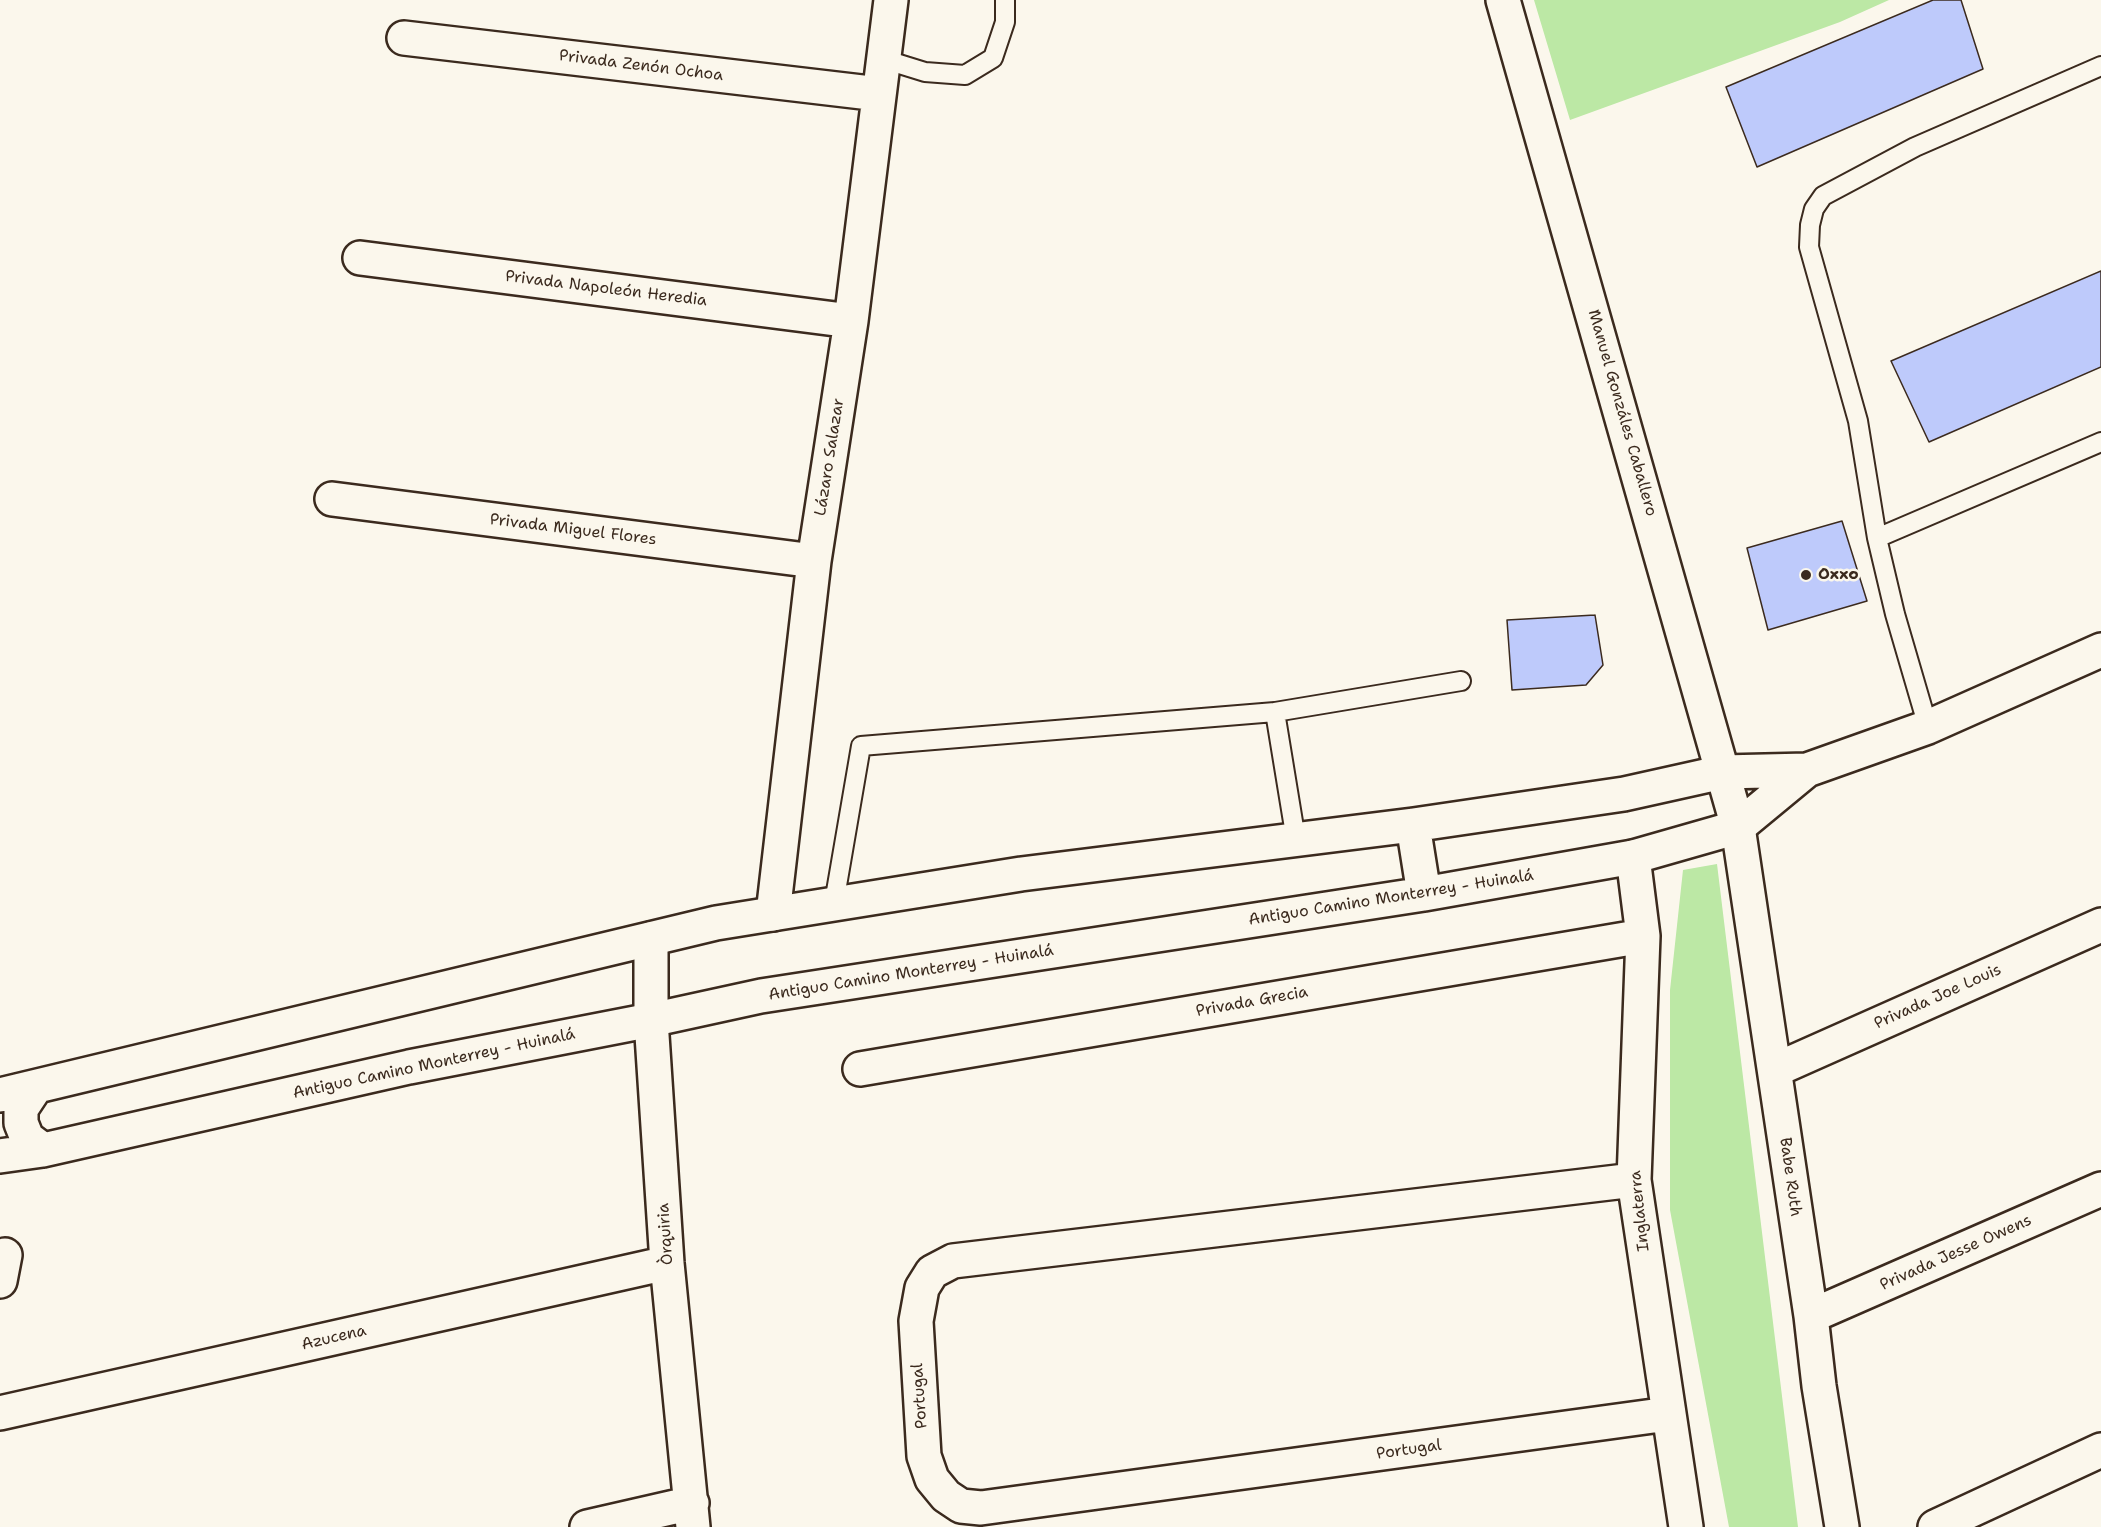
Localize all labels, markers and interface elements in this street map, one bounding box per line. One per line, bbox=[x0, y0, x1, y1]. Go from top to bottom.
street label: Privada Zenón Ochoa bbox=[558, 46, 724, 86]
street label: Privada Napoleón Heredia bbox=[504, 267, 708, 311]
street label: Manuel Gonzáles Caballero bbox=[1583, 308, 1661, 518]
street label: Lázaro Salazar bbox=[811, 397, 849, 517]
street label: Privada Miguel Flores bbox=[488, 510, 658, 550]
place label: Oxxo bbox=[1818, 565, 1859, 585]
marker: Oxxo bbox=[1799, 568, 1813, 582]
street label: Antiguo Camino Monterrey - Huinalá bbox=[1247, 866, 1535, 930]
street label: Antiguo Camino Monterrey - Huinalá bbox=[767, 941, 1055, 1005]
street label: Privada Joe Louis bbox=[1872, 960, 2004, 1034]
street label: Privada Grecia bbox=[1194, 983, 1310, 1021]
street label: Antiguo Camino Monterrey - Huinalá bbox=[291, 1025, 577, 1103]
street label: Babe Ruth bbox=[1775, 1136, 1805, 1218]
street label: Inglaterra bbox=[1626, 1170, 1654, 1252]
street label: Òrquiria bbox=[654, 1202, 678, 1266]
street label: Privada Jesse Owens bbox=[1877, 1211, 2035, 1295]
street label: Azucena bbox=[300, 1321, 368, 1355]
street label: Portugal bbox=[908, 1363, 932, 1429]
street label: Portugal bbox=[1375, 1436, 1443, 1464]

